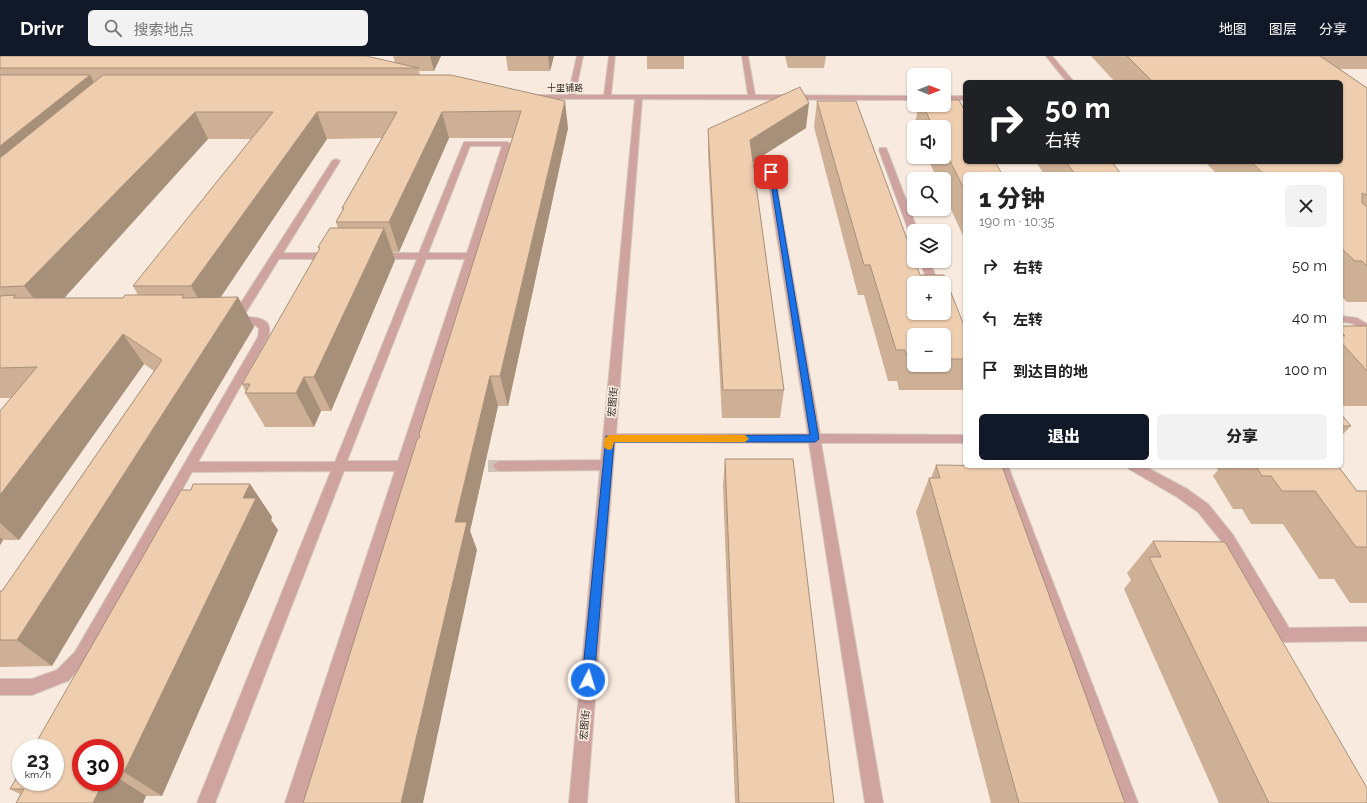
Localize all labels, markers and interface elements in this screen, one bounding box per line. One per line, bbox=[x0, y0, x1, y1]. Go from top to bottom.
search box bbox=[88, 10, 368, 46]
text: Drivr bbox=[20, 17, 64, 39]
icon: search bbox=[102, 17, 124, 39]
text: 搜索地点 bbox=[134, 21, 194, 39]
text: 地图 bbox=[1219, 21, 1247, 37]
text: 图层 bbox=[1269, 21, 1297, 37]
text: 分享 bbox=[1319, 21, 1347, 37]
north arrow bbox=[907, 68, 951, 112]
map controls bbox=[907, 68, 951, 372]
street label: 十里铺路 bbox=[547, 83, 583, 93]
text: 50 m bbox=[1045, 92, 1111, 125]
icon: right bbox=[979, 96, 1031, 148]
button: sound bbox=[907, 120, 951, 164]
text: 右转 bbox=[1045, 130, 1081, 151]
pin bbox=[754, 155, 788, 189]
icon: arrive bbox=[760, 161, 782, 183]
button: search bbox=[907, 172, 951, 216]
text: 1 分钟 bbox=[979, 184, 1045, 213]
button: close bbox=[1285, 185, 1327, 227]
text: 190 m · 10:35 bbox=[979, 214, 1054, 229]
button: layers bbox=[907, 224, 951, 268]
icon: right bbox=[979, 255, 1001, 277]
text: 50 m bbox=[1292, 257, 1327, 275]
text: 右转 bbox=[1013, 259, 1043, 277]
button: + bbox=[907, 276, 951, 320]
icon: left bbox=[979, 307, 1001, 329]
text: 40 m bbox=[1292, 309, 1327, 327]
text: 左转 bbox=[1013, 311, 1043, 329]
button: − bbox=[907, 328, 951, 372]
icon: arrive bbox=[979, 359, 1001, 381]
text: 100 m bbox=[1285, 361, 1327, 379]
text: 到达目的地 bbox=[1013, 363, 1088, 381]
street label: 宏图街 bbox=[606, 387, 619, 417]
button: 退出 bbox=[979, 414, 1149, 460]
button: 分享 bbox=[1157, 414, 1327, 460]
position arrow bbox=[567, 659, 609, 701]
street label: 宏图街 bbox=[578, 710, 591, 740]
speed limit sign: 30 bbox=[72, 739, 124, 791]
text: 23 bbox=[27, 748, 49, 772]
text: km/h bbox=[25, 769, 51, 780]

